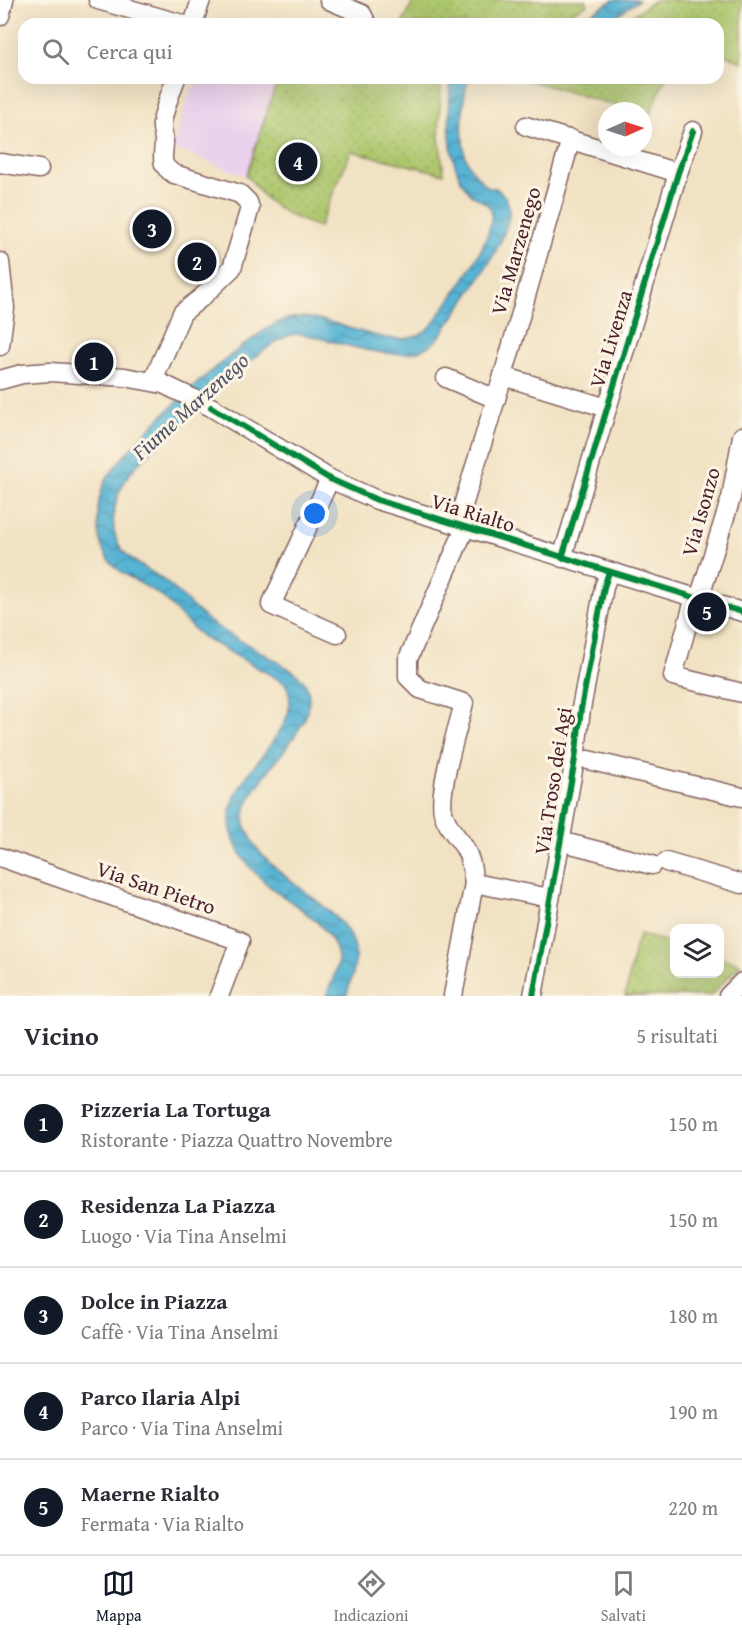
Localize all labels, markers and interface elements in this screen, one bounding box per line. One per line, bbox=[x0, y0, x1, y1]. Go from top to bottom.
search box bbox=[18, 18, 724, 84]
icon: search bbox=[39, 35, 72, 68]
text: Cerca qui bbox=[87, 35, 173, 67]
north arrow bbox=[598, 102, 652, 156]
pin: 4 bbox=[278, 140, 318, 184]
street label: Via Marzenego bbox=[482, 183, 549, 319]
pin: 3 bbox=[132, 206, 172, 252]
pin: 2 bbox=[178, 240, 216, 284]
street label: Via Livenza bbox=[581, 286, 640, 392]
pin: 1 bbox=[74, 340, 113, 385]
water label: Fiume Marzenego bbox=[124, 345, 256, 468]
street label: Via Isonzo bbox=[673, 464, 728, 560]
street label: Via Rialto bbox=[427, 485, 519, 540]
your location bbox=[300, 499, 329, 528]
pin: 5 bbox=[688, 590, 726, 634]
street label: Via Troso dei Agi bbox=[526, 705, 580, 857]
street label: Via San Pietro bbox=[92, 853, 220, 922]
map controls bbox=[670, 924, 724, 978]
button: layers bbox=[670, 924, 724, 978]
text: Vicino bbox=[24, 1016, 99, 1055]
text: 5 risultati bbox=[637, 1021, 718, 1050]
text: Pizzeria La Tortuga bbox=[81, 1093, 271, 1125]
text: 1 bbox=[38, 1109, 49, 1138]
text: 150 m bbox=[668, 1109, 718, 1138]
text: Ristorante · Piazza Quattro Novembre bbox=[81, 1125, 393, 1154]
text: Residenza La Piazza bbox=[81, 1189, 275, 1221]
text: 2 bbox=[38, 1205, 49, 1234]
text: 150 m bbox=[668, 1205, 718, 1234]
text: Luogo · Via Tina Anselmi bbox=[81, 1221, 287, 1250]
text: Dolce in Piazza bbox=[81, 1285, 227, 1317]
text: 3 bbox=[38, 1301, 49, 1330]
text: 180 m bbox=[668, 1301, 718, 1330]
text: Caffè · Via Tina Anselmi bbox=[81, 1317, 278, 1346]
text: Parco Ilaria Alpi bbox=[81, 1381, 240, 1413]
text: 4 bbox=[38, 1397, 49, 1426]
text: 190 m bbox=[668, 1397, 718, 1426]
text: Parco · Via Tina Anselmi bbox=[81, 1413, 283, 1442]
text: Maerne Rialto bbox=[81, 1477, 219, 1509]
text: 5 bbox=[38, 1493, 49, 1522]
text: 220 m bbox=[668, 1493, 718, 1522]
text: Fermata · Via Rialto bbox=[81, 1509, 244, 1538]
tab: Mappa bbox=[96, 1567, 142, 1627]
tab: Indicazioni bbox=[334, 1567, 409, 1627]
tab: Salvati bbox=[601, 1567, 646, 1627]

